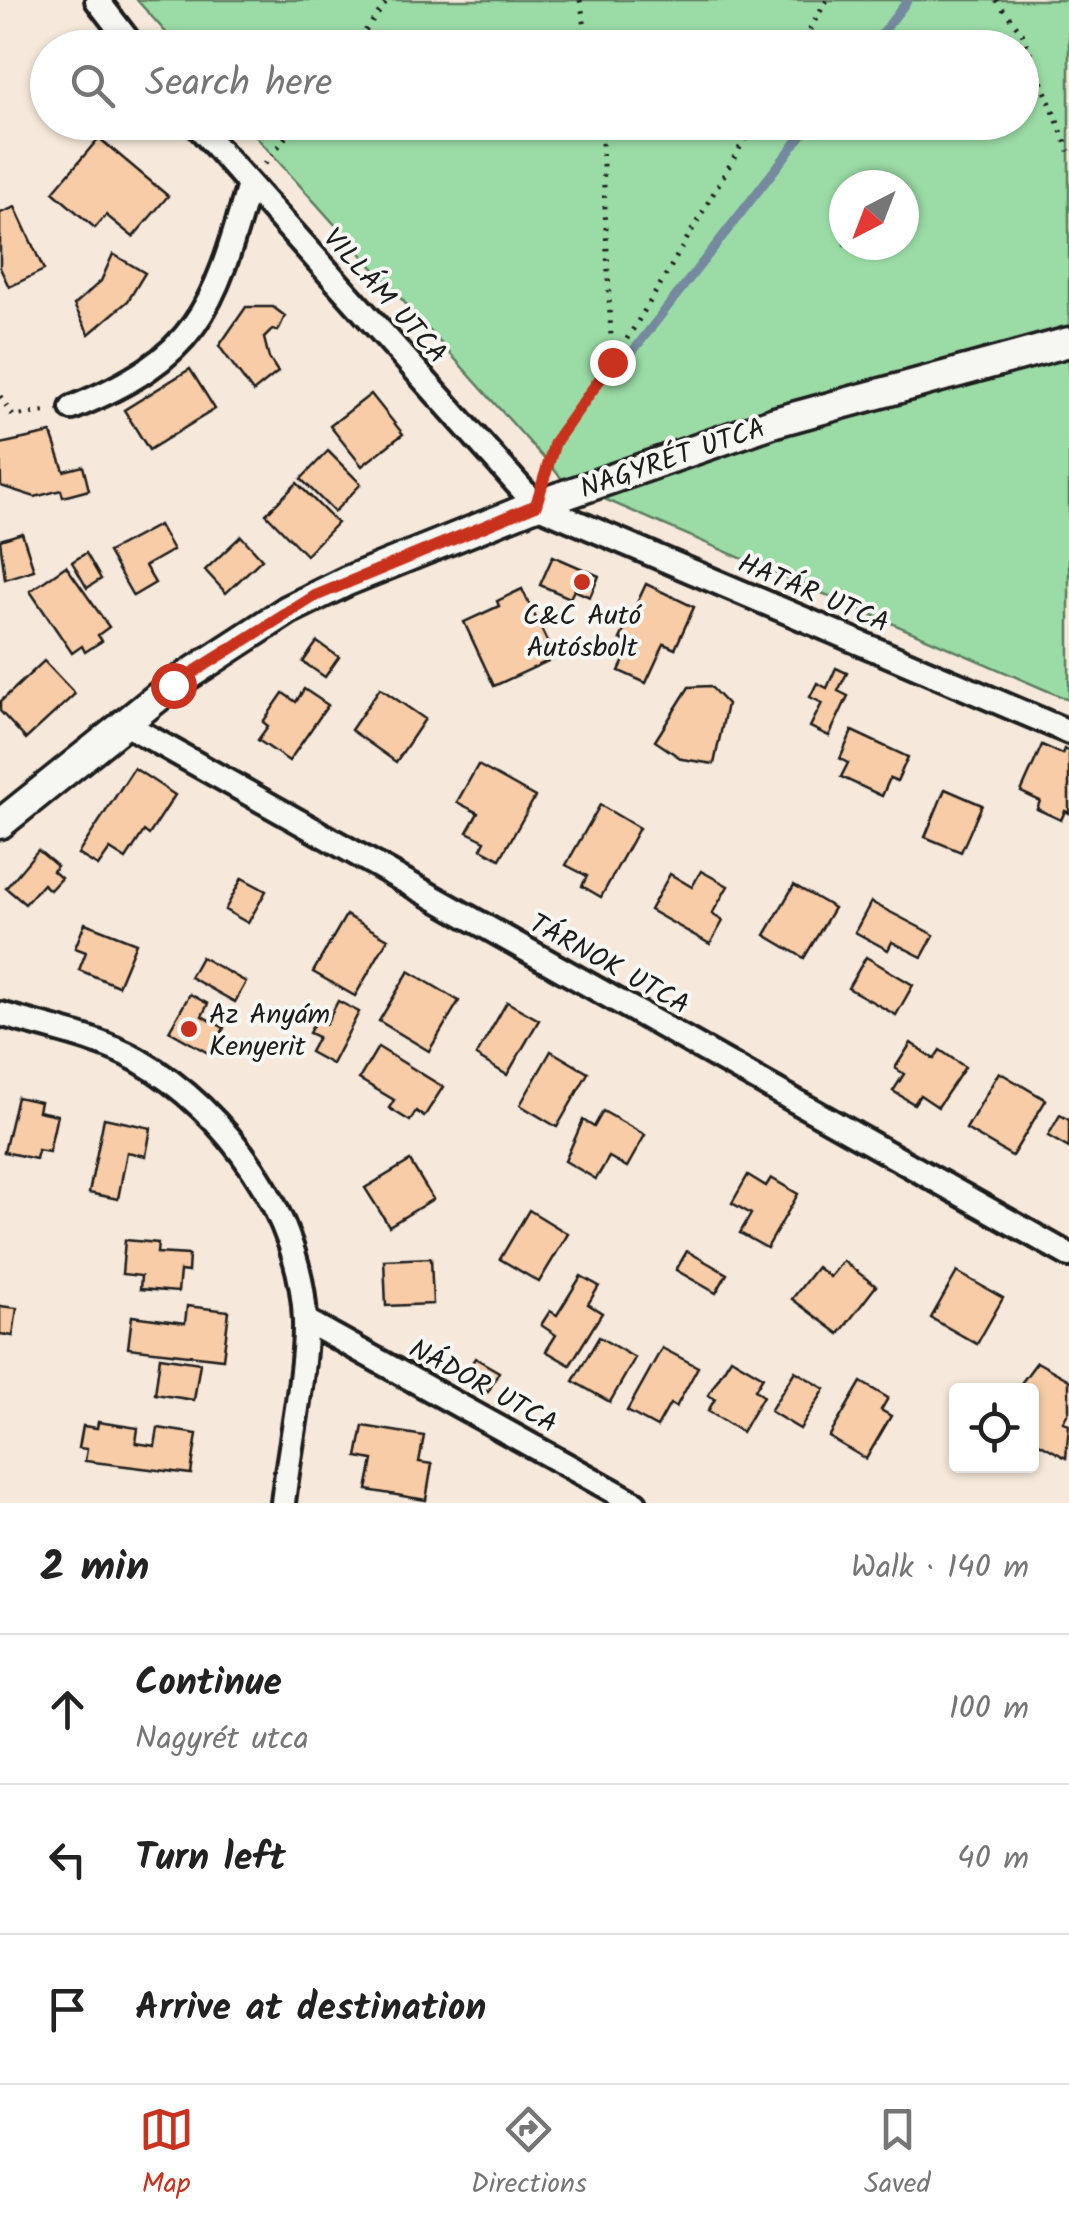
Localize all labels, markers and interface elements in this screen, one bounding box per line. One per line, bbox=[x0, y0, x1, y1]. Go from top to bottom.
search box bbox=[30, 30, 1039, 140]
text: Search here bbox=[145, 55, 332, 115]
icon: search bbox=[65, 58, 120, 113]
north arrow bbox=[829, 170, 919, 260]
street label: VILLÁM UTCA bbox=[311, 218, 458, 375]
route end bbox=[590, 340, 636, 386]
street label: NAGYRÉT UTCA bbox=[574, 407, 772, 512]
street label: HATÁR UTCA bbox=[730, 542, 896, 646]
marker: C&C Autó Autósbolt bbox=[571, 571, 593, 593]
place label: C&C Autó Autósbolt bbox=[523, 594, 643, 671]
route start bbox=[151, 663, 197, 709]
street label: TÁRNOK UTCA bbox=[520, 902, 697, 1028]
place label: Az Anyám Kenyerit bbox=[209, 993, 330, 1070]
marker: Az Anyám Kenyerit bbox=[178, 1018, 200, 1040]
street label: NÁDOR UTCA bbox=[400, 1328, 566, 1447]
map controls bbox=[949, 1383, 1039, 1473]
button: locate bbox=[949, 1383, 1039, 1473]
text: 2 min bbox=[40, 1535, 149, 1602]
text: Walk · 140 m bbox=[851, 1543, 1029, 1594]
text: Continue bbox=[135, 1654, 282, 1714]
icon: ahead bbox=[40, 1682, 95, 1737]
text: 100 m bbox=[949, 1684, 1029, 1735]
text: Nagyrét utca bbox=[135, 1714, 309, 1765]
text: Turn left bbox=[135, 1829, 286, 1889]
icon: left bbox=[40, 1832, 95, 1887]
text: 40 m bbox=[957, 1834, 1029, 1885]
text: Arrive at destination bbox=[135, 1979, 486, 2039]
icon: arrive bbox=[40, 1982, 95, 2037]
tab: Map bbox=[139, 2102, 194, 2207]
tab: Directions bbox=[471, 2102, 587, 2207]
tab: Saved bbox=[864, 2102, 930, 2207]

